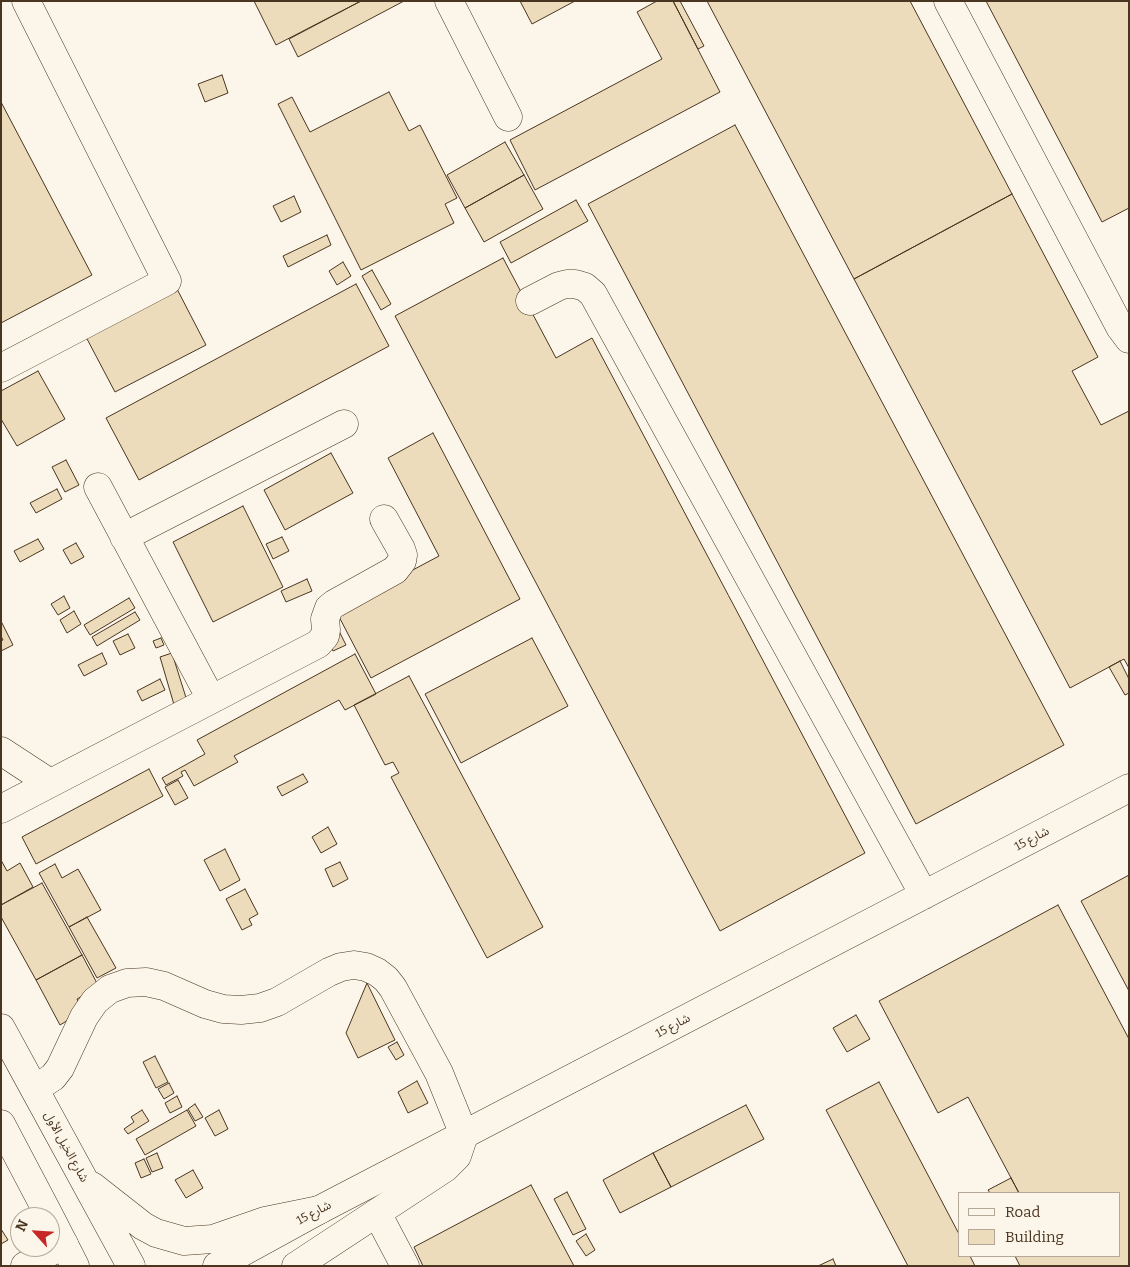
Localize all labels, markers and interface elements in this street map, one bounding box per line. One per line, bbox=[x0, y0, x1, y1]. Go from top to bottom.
street label: شارع 15 bbox=[1012, 824, 1052, 854]
street label: شارع 15 bbox=[653, 1011, 693, 1041]
street label: شارع الخيل الأول bbox=[41, 1109, 91, 1185]
legend bbox=[958, 1192, 1120, 1257]
street label: شارع 15 bbox=[294, 1198, 334, 1228]
text: Road bbox=[1005, 1203, 1040, 1221]
north arrow bbox=[10, 1207, 60, 1257]
text: N bbox=[12, 1217, 32, 1234]
text: Building bbox=[1005, 1228, 1064, 1246]

